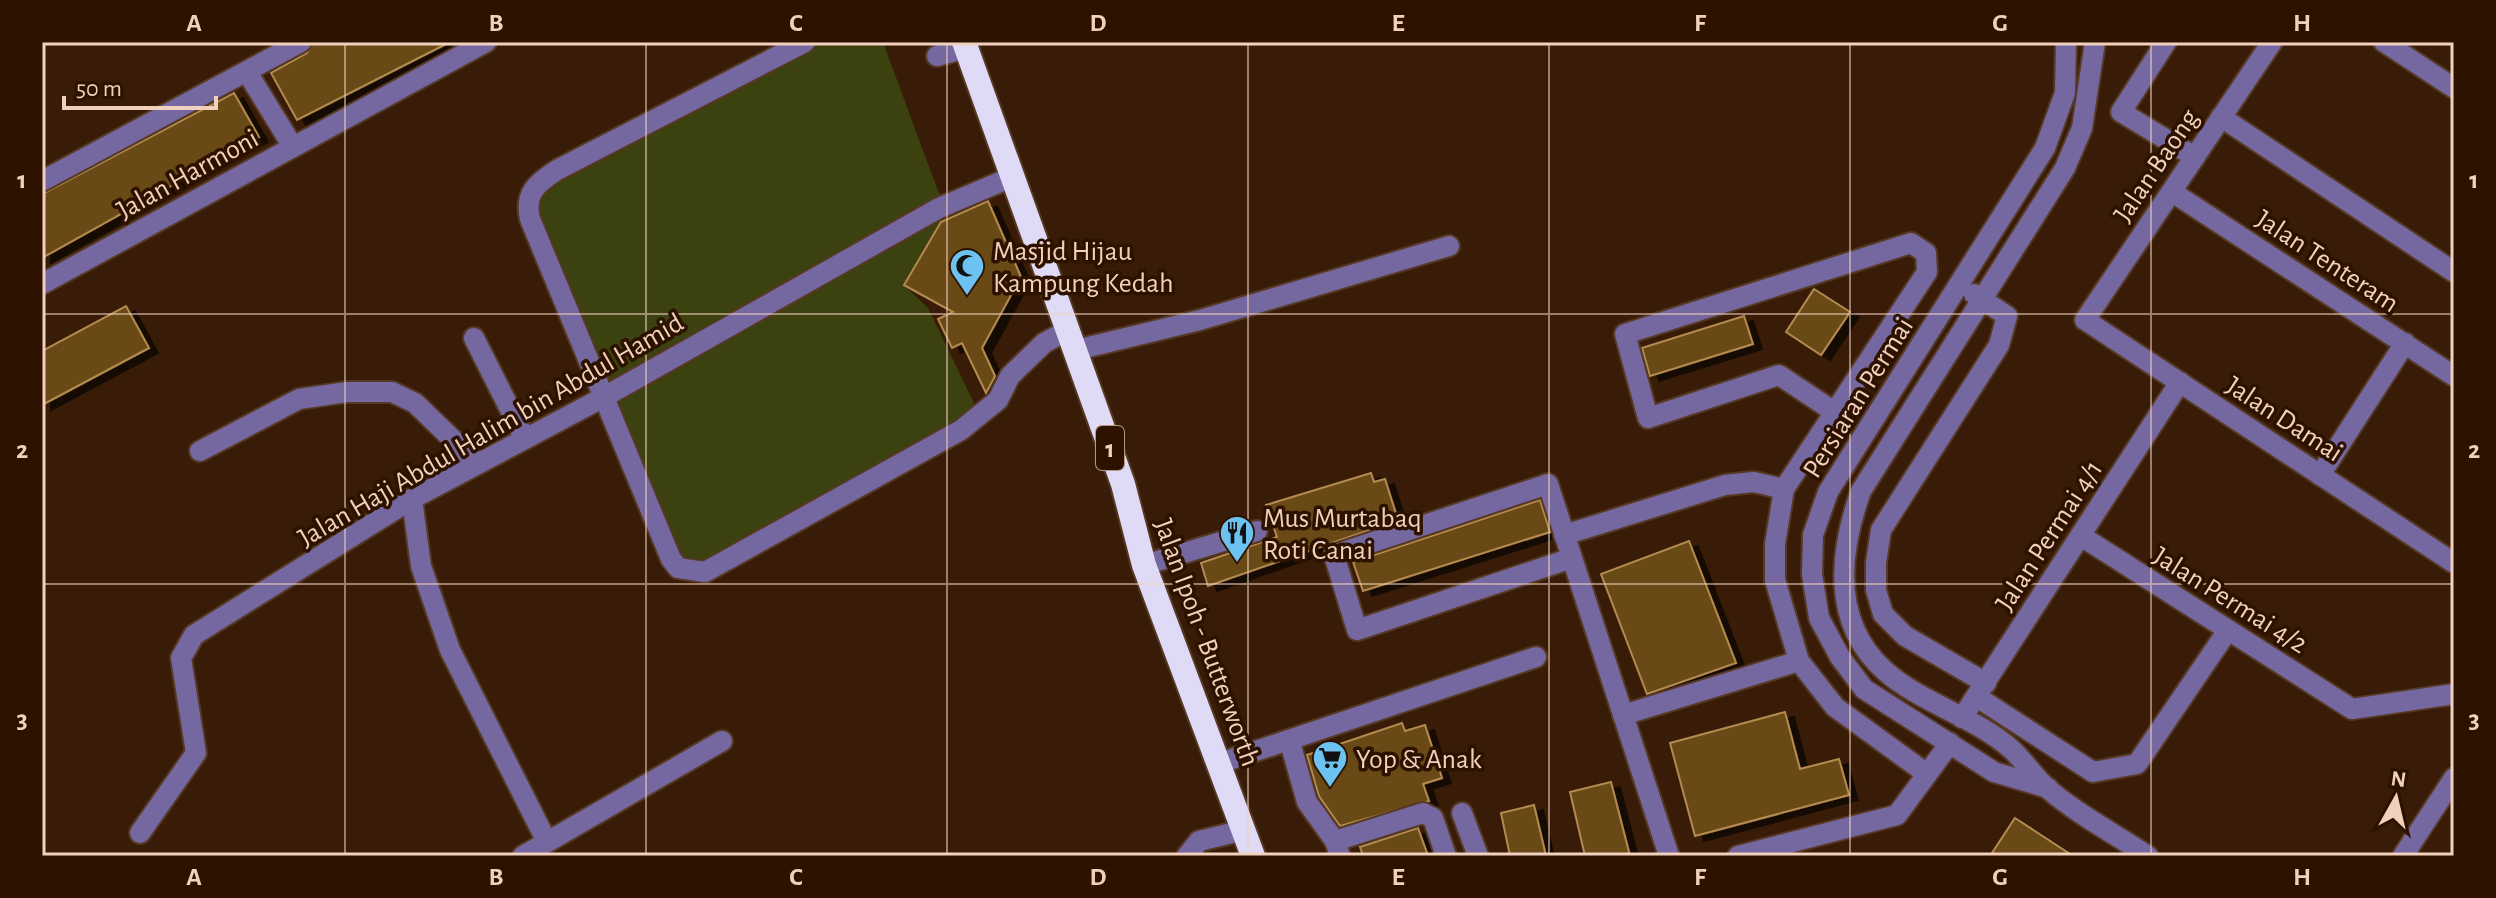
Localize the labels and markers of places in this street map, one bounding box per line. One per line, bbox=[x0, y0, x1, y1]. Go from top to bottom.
place label: Masjid Hijau Kampung Kedah bbox=[993, 238, 1174, 298]
mosque icon: Masjid Hijau Kampung Kedah bbox=[948, 247, 986, 297]
place label: Mus Murtabaq Roti Canai bbox=[1263, 505, 1422, 565]
restaurant icon: Mus Murtabaq Roti Canai bbox=[1218, 514, 1256, 564]
supermarket icon: Yop & Anak bbox=[1311, 739, 1349, 789]
place label: Yop & Anak bbox=[1356, 746, 1482, 774]

